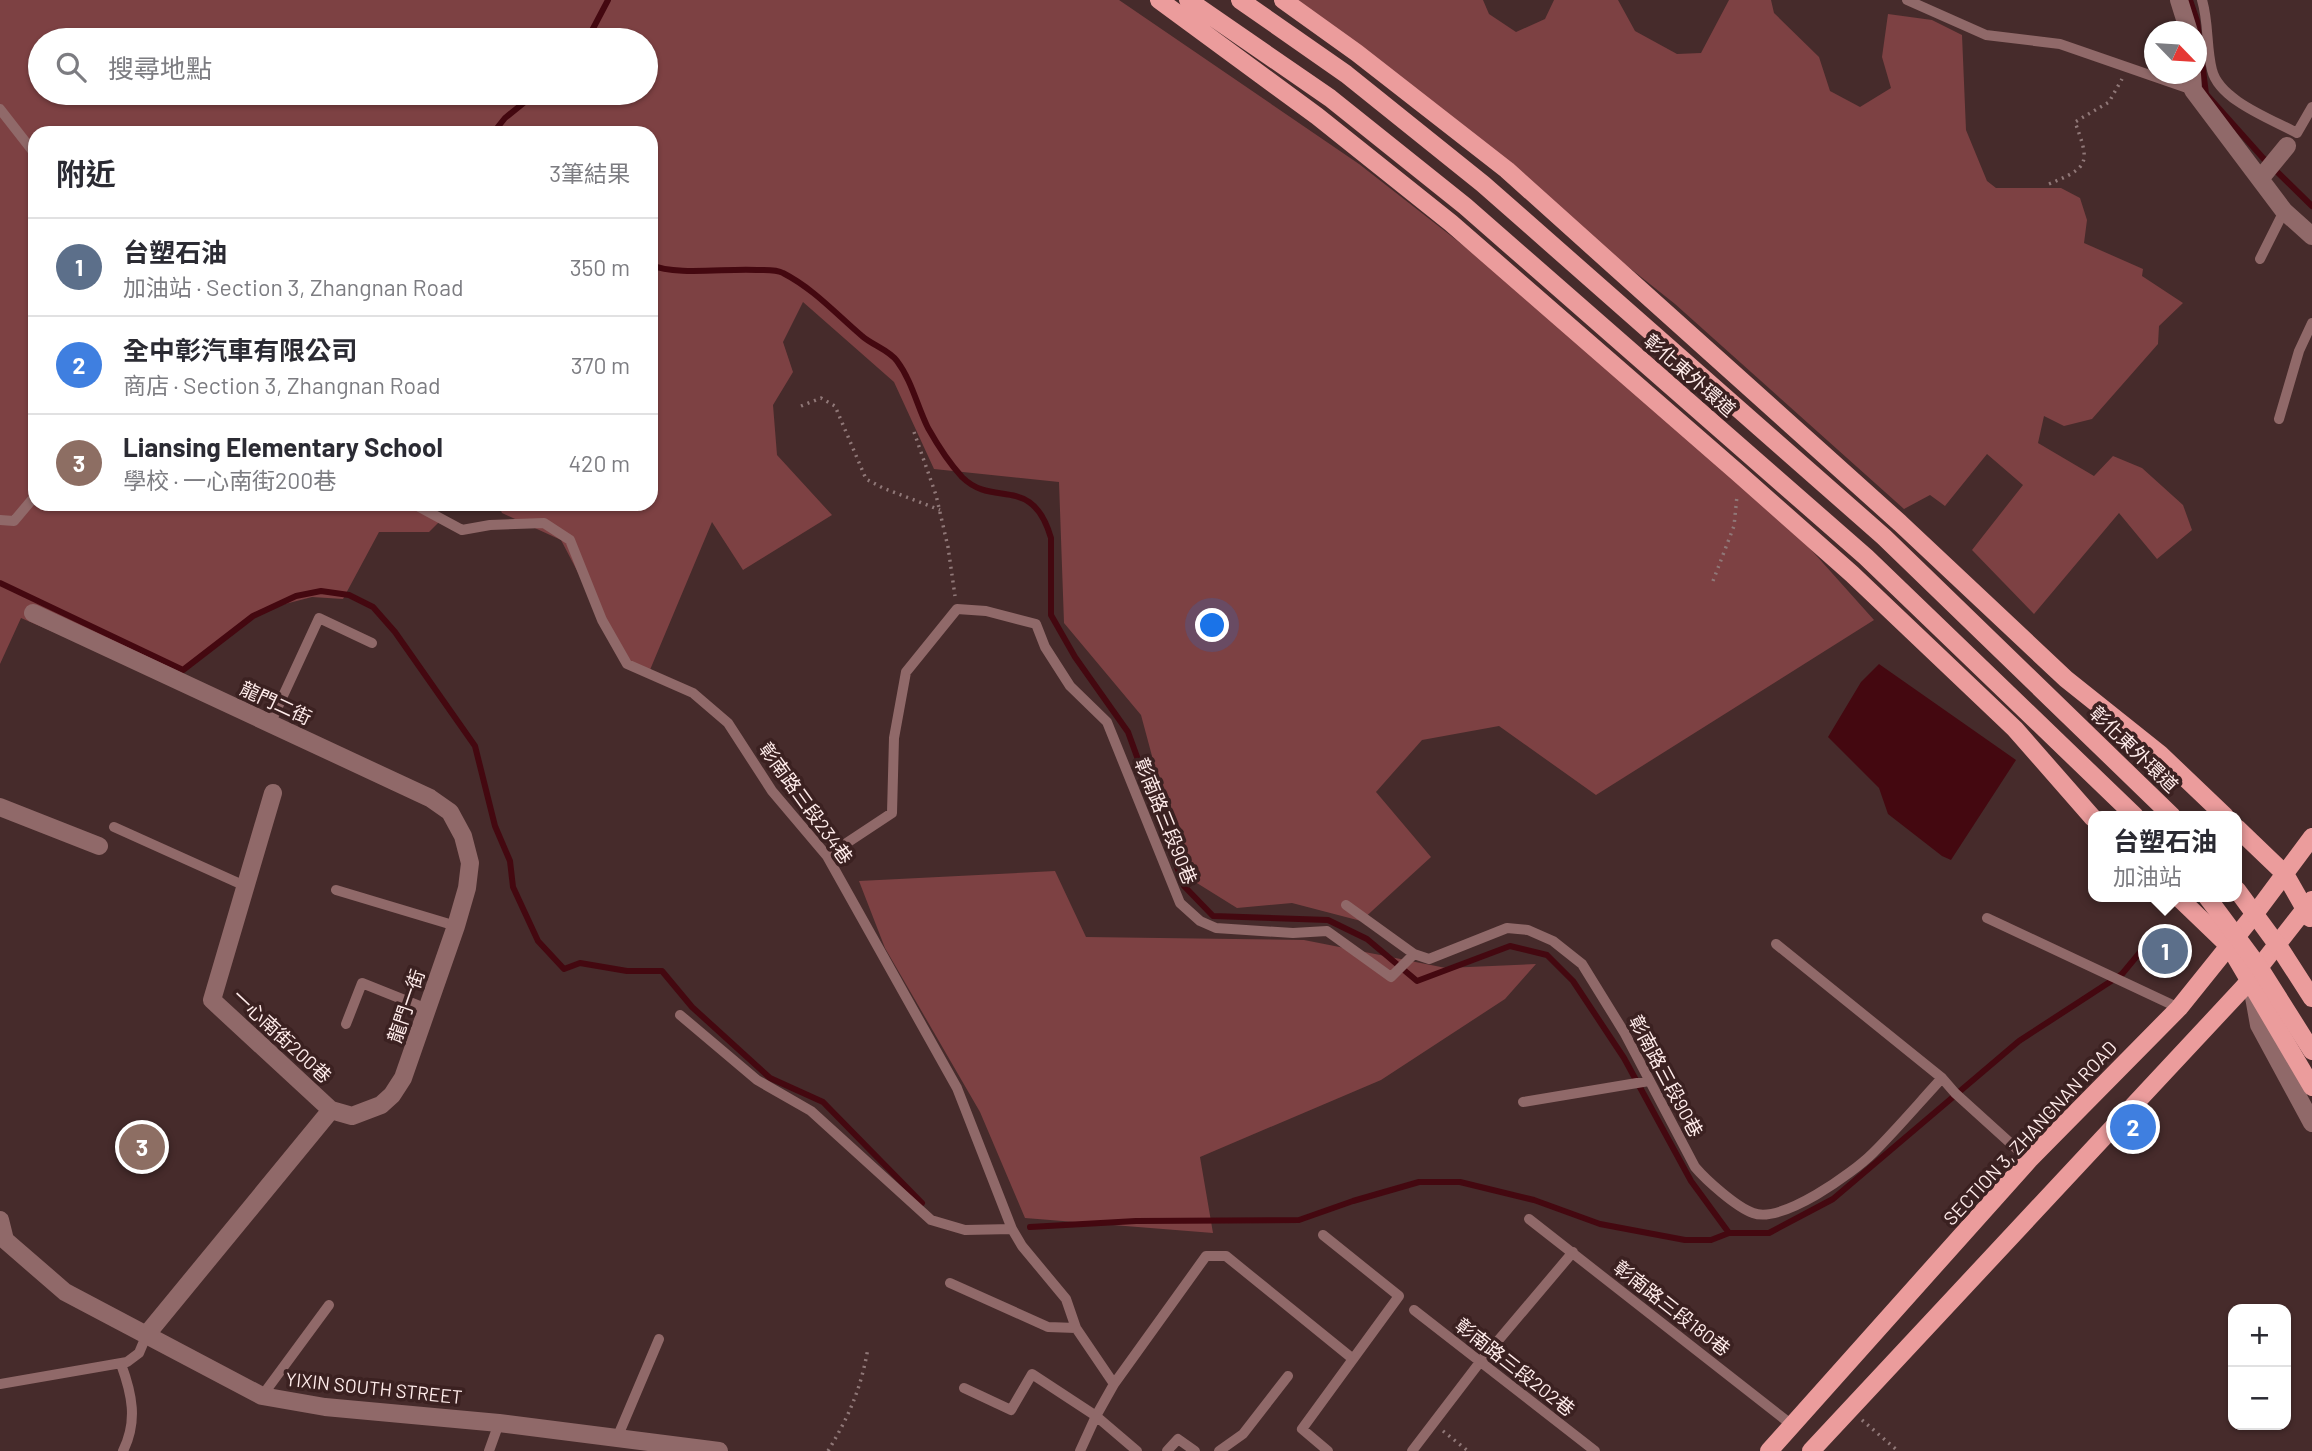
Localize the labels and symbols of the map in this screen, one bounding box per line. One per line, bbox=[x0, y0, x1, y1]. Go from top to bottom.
north arrow bbox=[2144, 21, 2207, 84]
street label: 彰化東外環道 bbox=[1640, 329, 1741, 421]
your location bbox=[1195, 608, 1229, 642]
street label: 龍門二街 bbox=[237, 676, 316, 729]
street label: 彰化東外環道 bbox=[2085, 701, 2183, 797]
street label: 彰南路三段234巷 bbox=[755, 738, 858, 868]
street label: 彰南路三段90巷 bbox=[1131, 754, 1202, 888]
pin: 1 bbox=[2142, 925, 2188, 977]
street label: 龍門一街 bbox=[382, 966, 429, 1046]
street label: 一心南街200巷 bbox=[228, 984, 336, 1087]
street label: 彰南路三段90巷 bbox=[1625, 1011, 1708, 1141]
street label: SECTION 3, ZHANGNAN ROAD bbox=[1938, 1036, 2121, 1230]
pin: 2 bbox=[2110, 1101, 2156, 1153]
pin: 3 bbox=[119, 1121, 165, 1173]
street label: 彰南路三段180巷 bbox=[1610, 1255, 1735, 1360]
street label: 彰南路三段202巷 bbox=[1451, 1313, 1580, 1420]
street label: YIXIN SOUTH STREET bbox=[285, 1367, 464, 1408]

